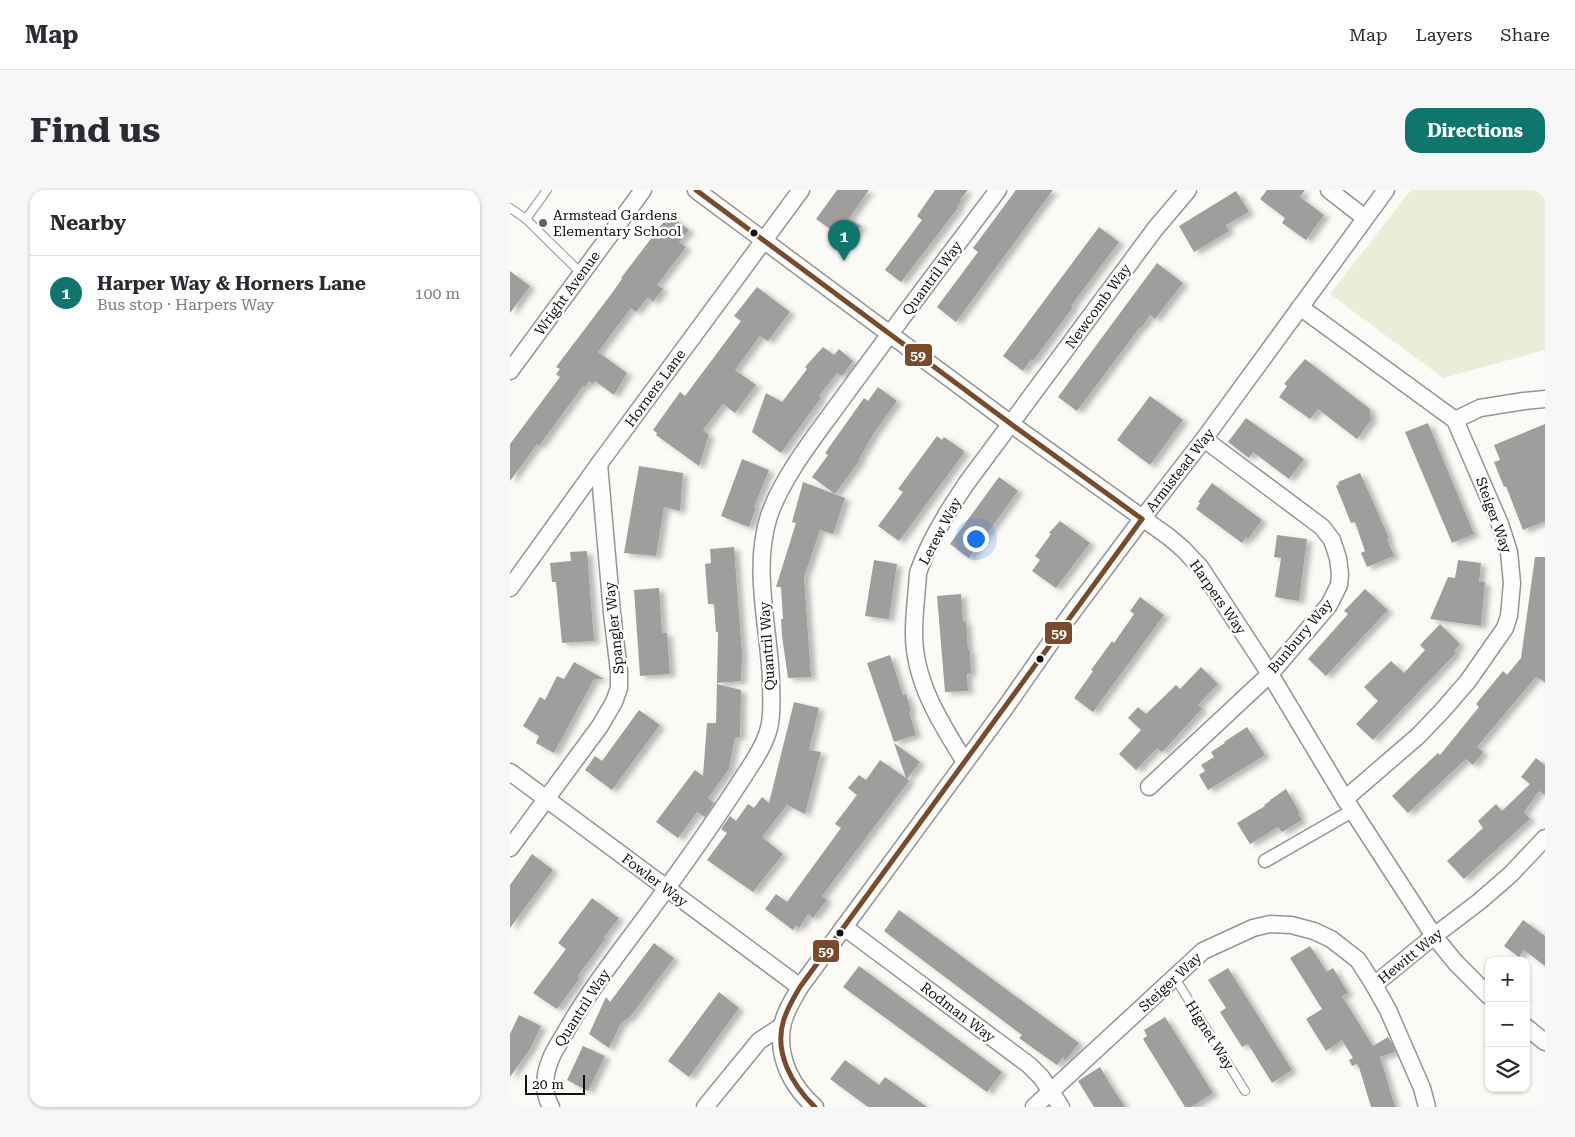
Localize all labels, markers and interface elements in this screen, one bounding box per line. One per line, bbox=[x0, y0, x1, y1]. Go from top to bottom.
text: Map bbox=[25, 21, 79, 49]
text: Map bbox=[1349, 24, 1388, 45]
text: Layers bbox=[1416, 24, 1472, 45]
text: Share bbox=[1500, 24, 1550, 45]
button: Directions bbox=[1405, 108, 1545, 153]
text: Find us bbox=[30, 110, 160, 151]
place label: Armstead Gardens Elementary School bbox=[553, 207, 682, 239]
text: Nearby bbox=[50, 211, 126, 235]
marker: Armstead Gardens Elementary School bbox=[537, 217, 549, 229]
pin: 1 bbox=[828, 220, 860, 261]
unlabelled marker bbox=[749, 228, 759, 238]
street label: Quantril Way bbox=[899, 237, 966, 318]
street label: Wright Avenue bbox=[531, 248, 603, 338]
street label: Newcomb Way bbox=[1062, 260, 1134, 351]
text: Harper Way & Horners Lane bbox=[97, 272, 366, 295]
text: 1 bbox=[62, 284, 70, 303]
text: 100 m bbox=[414, 284, 460, 303]
text: Bus stop · Harpers Way bbox=[97, 295, 274, 314]
line badge: 59 bbox=[904, 343, 933, 367]
street label: Horners Lane bbox=[622, 346, 689, 430]
text: 59 bbox=[910, 347, 926, 363]
street label: Armistead Way bbox=[1143, 425, 1218, 515]
street label: Steiger Way bbox=[1473, 475, 1515, 556]
street label: Lerew Way bbox=[916, 494, 965, 567]
your location bbox=[963, 526, 989, 552]
street label: Harpers Way bbox=[1187, 557, 1250, 638]
street label: Spangler Way bbox=[601, 580, 627, 675]
street label: Bunbury Way bbox=[1264, 595, 1336, 676]
street label: Quantril Way bbox=[756, 600, 778, 691]
line badge: 59 bbox=[1044, 621, 1073, 645]
text: 59 bbox=[1051, 625, 1067, 641]
unlabelled marker bbox=[1035, 654, 1045, 664]
street label: Fowler Way bbox=[619, 850, 692, 910]
street label: Hewitt Way bbox=[1375, 925, 1446, 987]
unlabelled marker bbox=[835, 928, 845, 938]
line badge: 59 bbox=[812, 939, 840, 963]
text: 59 bbox=[818, 943, 834, 959]
street label: Steiger Way bbox=[1135, 949, 1205, 1015]
map controls bbox=[1485, 957, 1530, 1092]
button: + bbox=[1485, 957, 1530, 1002]
street label: Quantril Way bbox=[551, 966, 613, 1050]
street label: Rodman Way bbox=[918, 979, 999, 1046]
street label: Hignet Way bbox=[1182, 997, 1238, 1073]
button: − bbox=[1485, 1002, 1530, 1047]
button: layers bbox=[1485, 1047, 1530, 1092]
scale bar bbox=[525, 1072, 585, 1095]
text: 20 m bbox=[532, 1076, 564, 1092]

